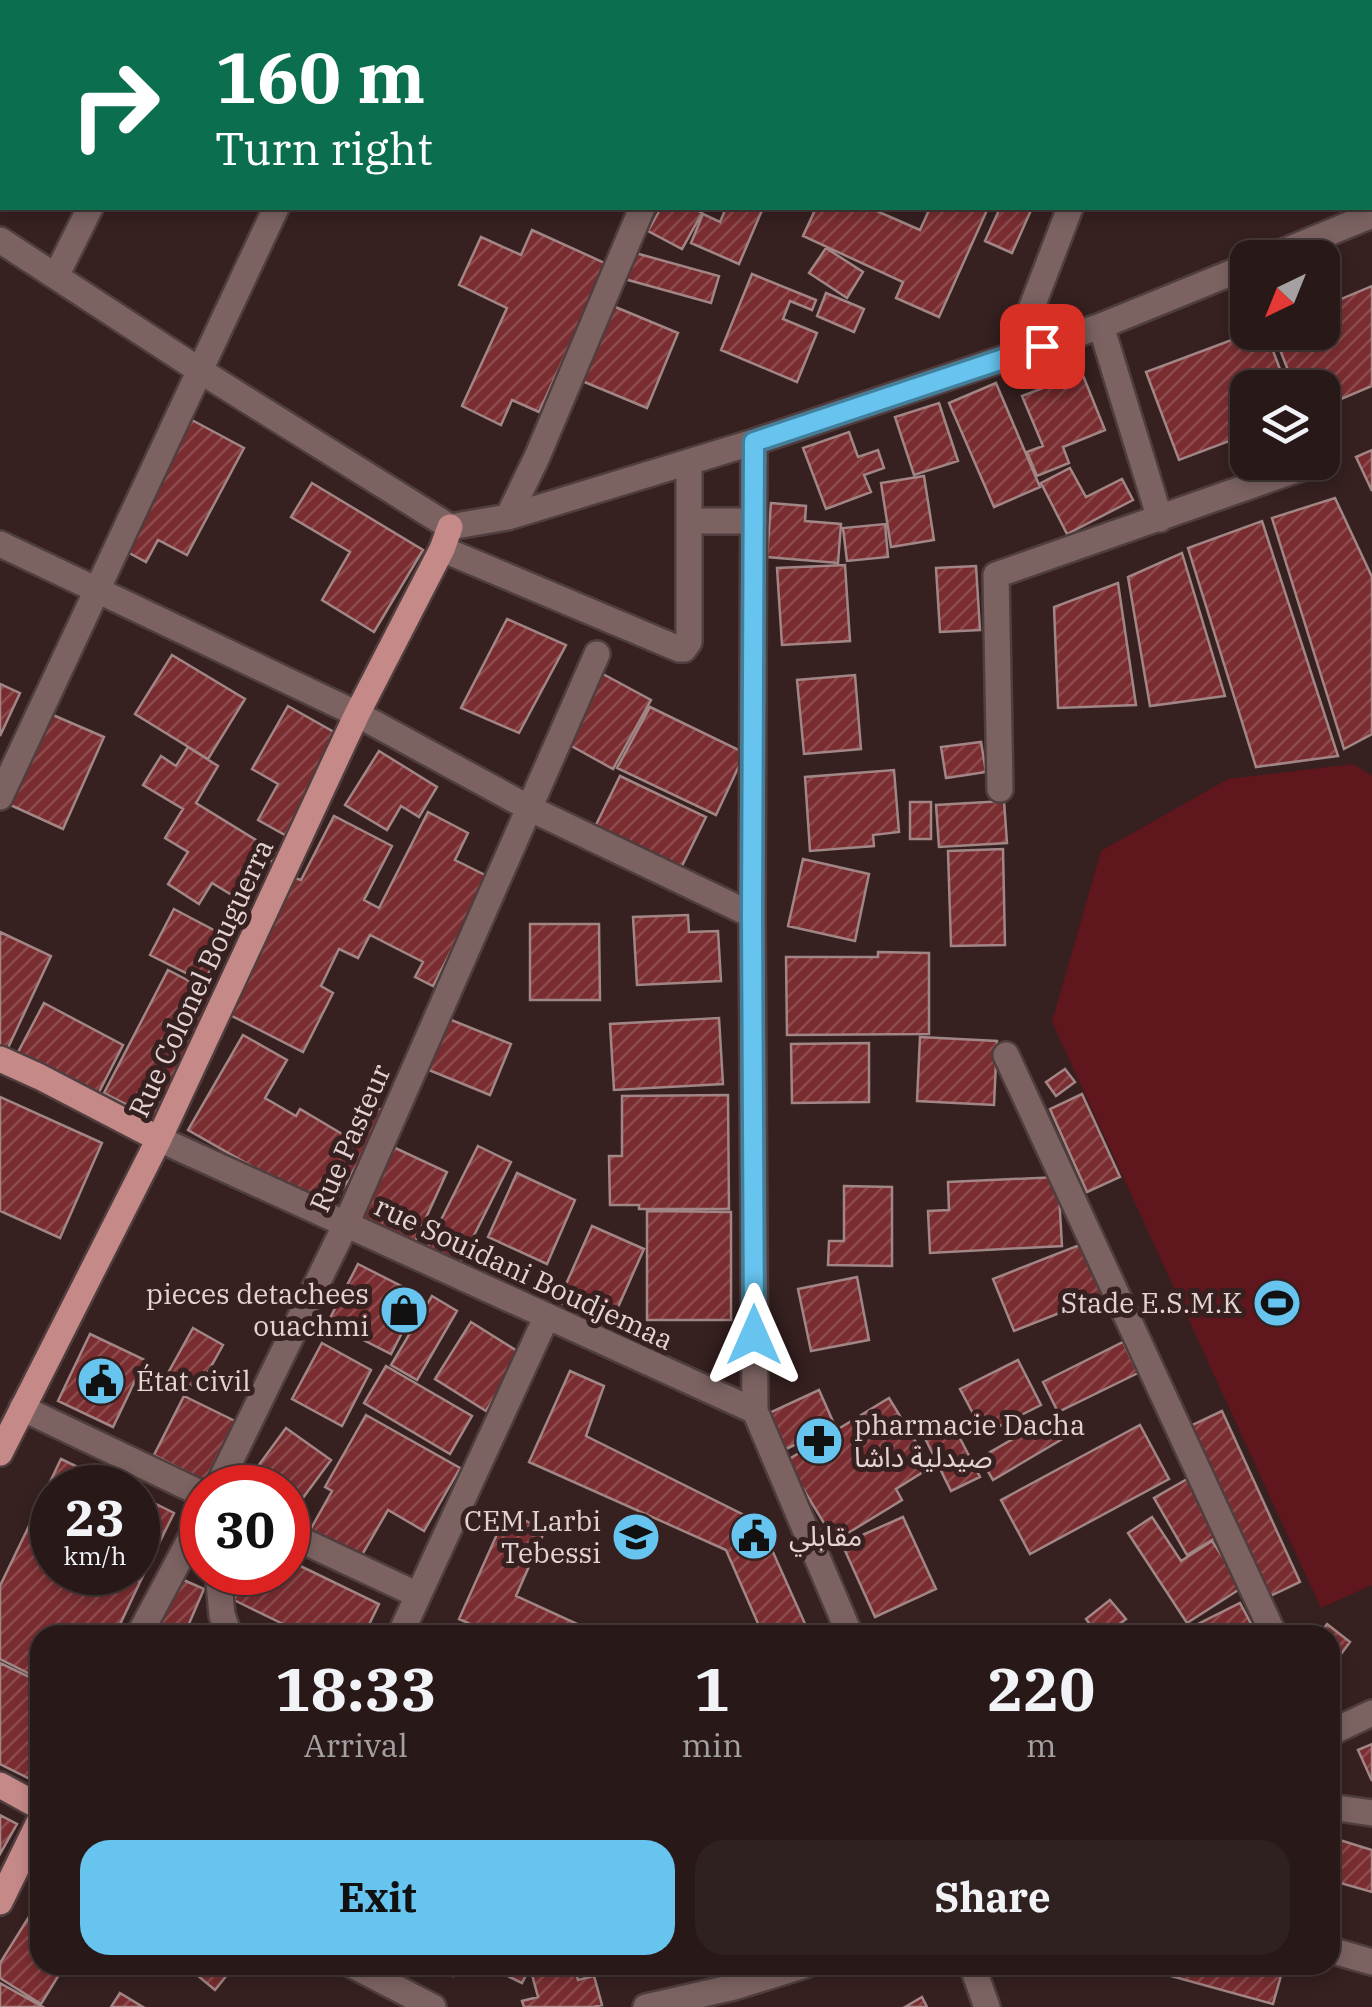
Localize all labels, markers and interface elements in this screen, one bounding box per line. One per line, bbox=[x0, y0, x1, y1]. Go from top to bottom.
text: 160 m bbox=[215, 31, 425, 122]
icon: right bbox=[50, 40, 180, 170]
text: Turn right bbox=[215, 119, 433, 177]
north arrow bbox=[1230, 240, 1340, 350]
map controls bbox=[1230, 240, 1340, 480]
pin bbox=[1000, 304, 1085, 389]
icon: arrive bbox=[1015, 319, 1070, 374]
button: layers bbox=[1230, 370, 1340, 480]
street label: Rue Colonel Bouguerra bbox=[120, 833, 281, 1123]
street label: Rue Pasteur bbox=[301, 1058, 399, 1217]
street label: rue Souidani Boudjemaa bbox=[369, 1187, 679, 1358]
place label: pieces detachees ouachmi bbox=[146, 1275, 369, 1344]
sports icon: Stade E.S.M.K bbox=[1251, 1277, 1303, 1329]
position arrow bbox=[702, 1283, 806, 1387]
shop icon: pieces detachees ouachmi bbox=[378, 1284, 430, 1336]
place label: Stade E.S.M.K bbox=[1061, 1284, 1242, 1321]
public building icon: État civil bbox=[75, 1355, 127, 1407]
place label: État civil bbox=[136, 1362, 251, 1399]
place label: pharmacie Dacha صيدلية داشا bbox=[854, 1406, 1085, 1475]
pharmacy icon: pharmacie Dacha صيدلية داشا bbox=[793, 1415, 845, 1467]
speed limit sign: 30 bbox=[180, 1465, 310, 1595]
text: 23 bbox=[65, 1485, 125, 1550]
place label: CEM Larbi Tebessi bbox=[464, 1502, 601, 1571]
public building icon: مقابلي bbox=[728, 1510, 780, 1562]
school or university icon: CEM Larbi Tebessi bbox=[610, 1511, 662, 1563]
place label: مقابلي bbox=[789, 1517, 862, 1557]
text: km/h bbox=[63, 1539, 127, 1572]
text: 18:33 bbox=[275, 1649, 437, 1728]
text: 1 bbox=[694, 1649, 730, 1728]
text: 220 bbox=[987, 1649, 1095, 1728]
text: Arrival bbox=[304, 1724, 408, 1766]
text: min bbox=[682, 1724, 743, 1766]
text: m bbox=[1026, 1724, 1057, 1766]
button: Exit bbox=[80, 1840, 675, 1955]
button: Share bbox=[695, 1840, 1290, 1955]

